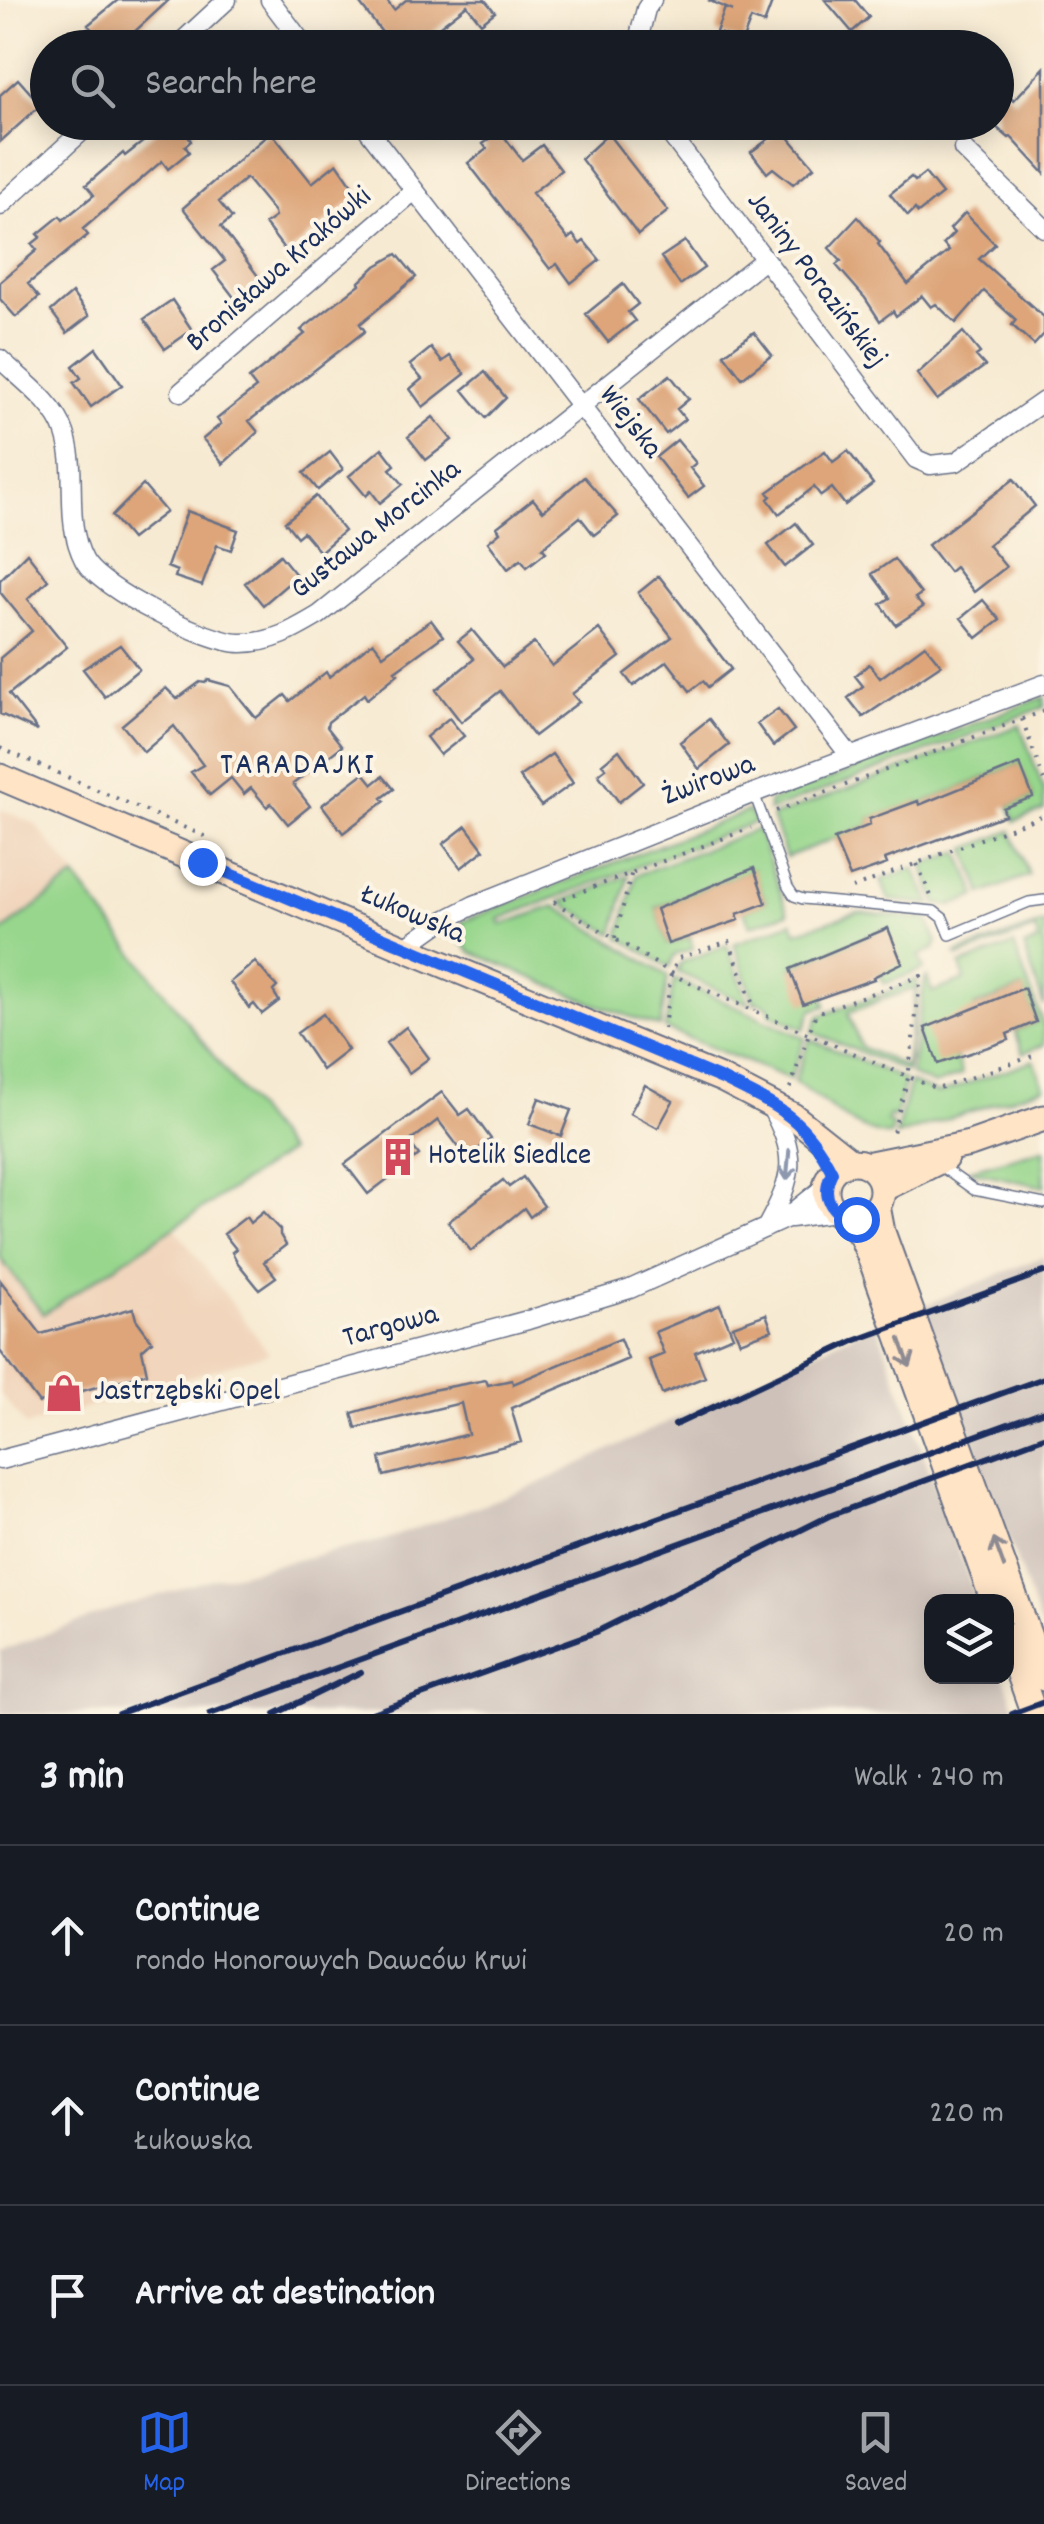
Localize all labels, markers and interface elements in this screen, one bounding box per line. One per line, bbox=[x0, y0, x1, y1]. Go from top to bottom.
search box bbox=[30, 30, 1014, 140]
icon: search bbox=[65, 58, 120, 113]
text: Search here bbox=[145, 58, 317, 113]
street label: Bronisława Krakówki bbox=[177, 178, 383, 364]
street label: Janiny Porazińskiej bbox=[734, 184, 896, 378]
street label: Wiejska bbox=[587, 377, 672, 470]
street label: Gustawa Morcinka bbox=[283, 450, 472, 611]
district label: TARADAJKI bbox=[220, 744, 376, 790]
street label: Żwirowa bbox=[656, 744, 762, 819]
route end bbox=[180, 840, 226, 886]
street label: Łukowska bbox=[352, 874, 472, 958]
building icon: Hotelik Siedlce bbox=[377, 1136, 419, 1178]
place label: Hotelik Siedlce bbox=[428, 1136, 591, 1179]
one-way arrow bbox=[778, 1148, 797, 1180]
route start bbox=[834, 1197, 880, 1243]
street label: Targowa bbox=[339, 1294, 444, 1361]
one-way arrow bbox=[897, 1337, 915, 1368]
shop icon: Jastrzębski Opel bbox=[43, 1372, 85, 1414]
place label: Jastrzębski Opel bbox=[94, 1372, 280, 1415]
one-way arrow bbox=[989, 1539, 1007, 1570]
map controls bbox=[924, 1594, 1014, 1684]
button: layers bbox=[924, 1594, 1014, 1684]
text: 3 min bbox=[40, 1749, 124, 1809]
text: Walk · 240 m bbox=[854, 1756, 1004, 1802]
text: Continue bbox=[135, 1885, 260, 1940]
icon: ahead bbox=[40, 1908, 95, 1963]
text: 20 m bbox=[943, 1912, 1004, 1958]
text: rondo Honorowych Dawców Krwi bbox=[135, 1940, 527, 1986]
text: Continue bbox=[135, 2065, 260, 2120]
icon: ahead bbox=[40, 2088, 95, 2143]
text: 220 m bbox=[929, 2092, 1004, 2138]
text: Łukowska bbox=[135, 2120, 252, 2166]
icon: arrive bbox=[40, 2268, 95, 2323]
text: Arrive at destination bbox=[135, 2268, 435, 2323]
tab: Map bbox=[137, 2405, 192, 2505]
tab: Directions bbox=[465, 2405, 571, 2505]
tab: Saved bbox=[845, 2405, 907, 2505]

